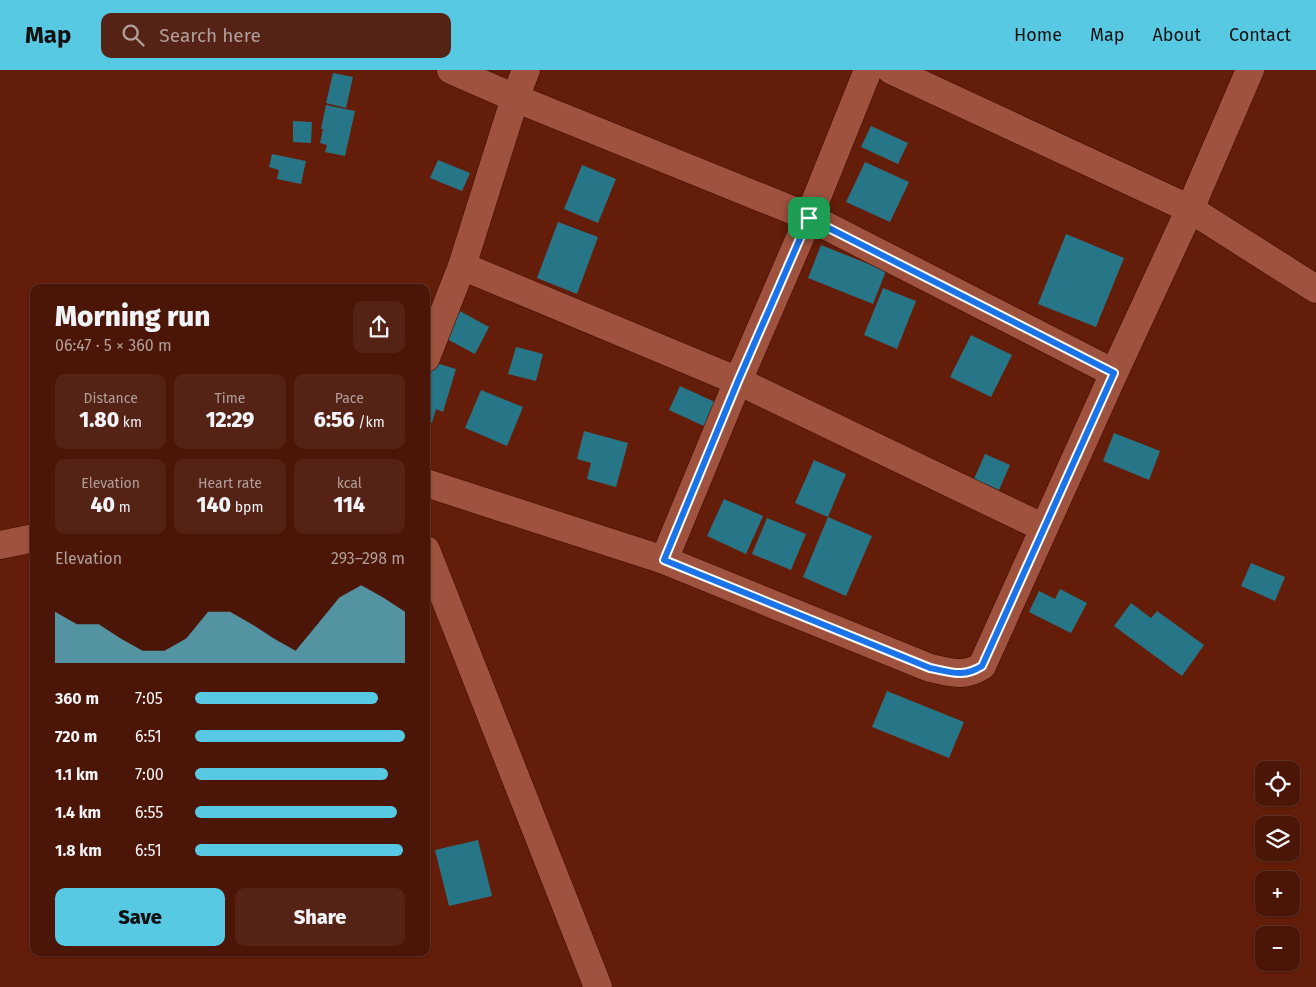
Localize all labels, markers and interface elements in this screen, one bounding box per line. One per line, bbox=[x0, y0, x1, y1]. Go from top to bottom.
search box bbox=[101, 13, 451, 58]
text: Map bbox=[25, 21, 71, 49]
icon: search bbox=[119, 21, 147, 49]
text: Search here bbox=[159, 24, 261, 47]
text: Home bbox=[1014, 24, 1062, 46]
text: Map bbox=[1090, 24, 1124, 46]
text: About bbox=[1152, 24, 1201, 46]
text: Contact bbox=[1229, 24, 1291, 46]
pin bbox=[788, 197, 830, 239]
icon: arrive bbox=[795, 204, 823, 232]
text: Morning run bbox=[55, 300, 210, 333]
button: share bbox=[353, 301, 405, 353]
text: 06:47 · 5 × 360 m bbox=[55, 336, 172, 355]
text: Distance bbox=[84, 390, 138, 407]
text: Time bbox=[215, 390, 245, 407]
text: Pace bbox=[335, 390, 364, 407]
text: 1.80 bbox=[79, 407, 119, 433]
text: 12:29 bbox=[206, 407, 254, 433]
text: 6:56 bbox=[314, 407, 355, 433]
text: km bbox=[119, 414, 142, 431]
text: /km bbox=[355, 414, 385, 431]
text: Elevation bbox=[81, 475, 140, 492]
text: Heart rate bbox=[198, 475, 262, 492]
text: kcal bbox=[337, 475, 362, 492]
text: 40 bbox=[91, 492, 115, 518]
text: 140 bbox=[197, 492, 231, 518]
text: 114 bbox=[334, 492, 365, 518]
text: m bbox=[115, 499, 131, 516]
text: bpm bbox=[231, 499, 263, 516]
text: Elevation bbox=[55, 549, 122, 568]
text: 293–298 m bbox=[331, 549, 405, 568]
text: 360 m bbox=[55, 689, 99, 708]
text: 7:05 bbox=[135, 689, 163, 708]
text: 720 m bbox=[55, 727, 97, 746]
text: 6:51 bbox=[135, 727, 162, 746]
map controls bbox=[1255, 761, 1300, 971]
button: locate bbox=[1255, 761, 1300, 806]
text: 1.1 km bbox=[55, 765, 98, 784]
text: 7:00 bbox=[135, 765, 164, 784]
text: 1.4 km bbox=[55, 803, 101, 822]
text: 6:55 bbox=[135, 803, 163, 822]
button: layers bbox=[1255, 816, 1300, 861]
text: 1.8 km bbox=[55, 841, 102, 860]
text: 6:51 bbox=[135, 841, 162, 860]
button: + bbox=[1255, 871, 1300, 916]
button: Save bbox=[55, 888, 225, 946]
button: Share bbox=[235, 888, 405, 946]
button: − bbox=[1255, 926, 1300, 971]

